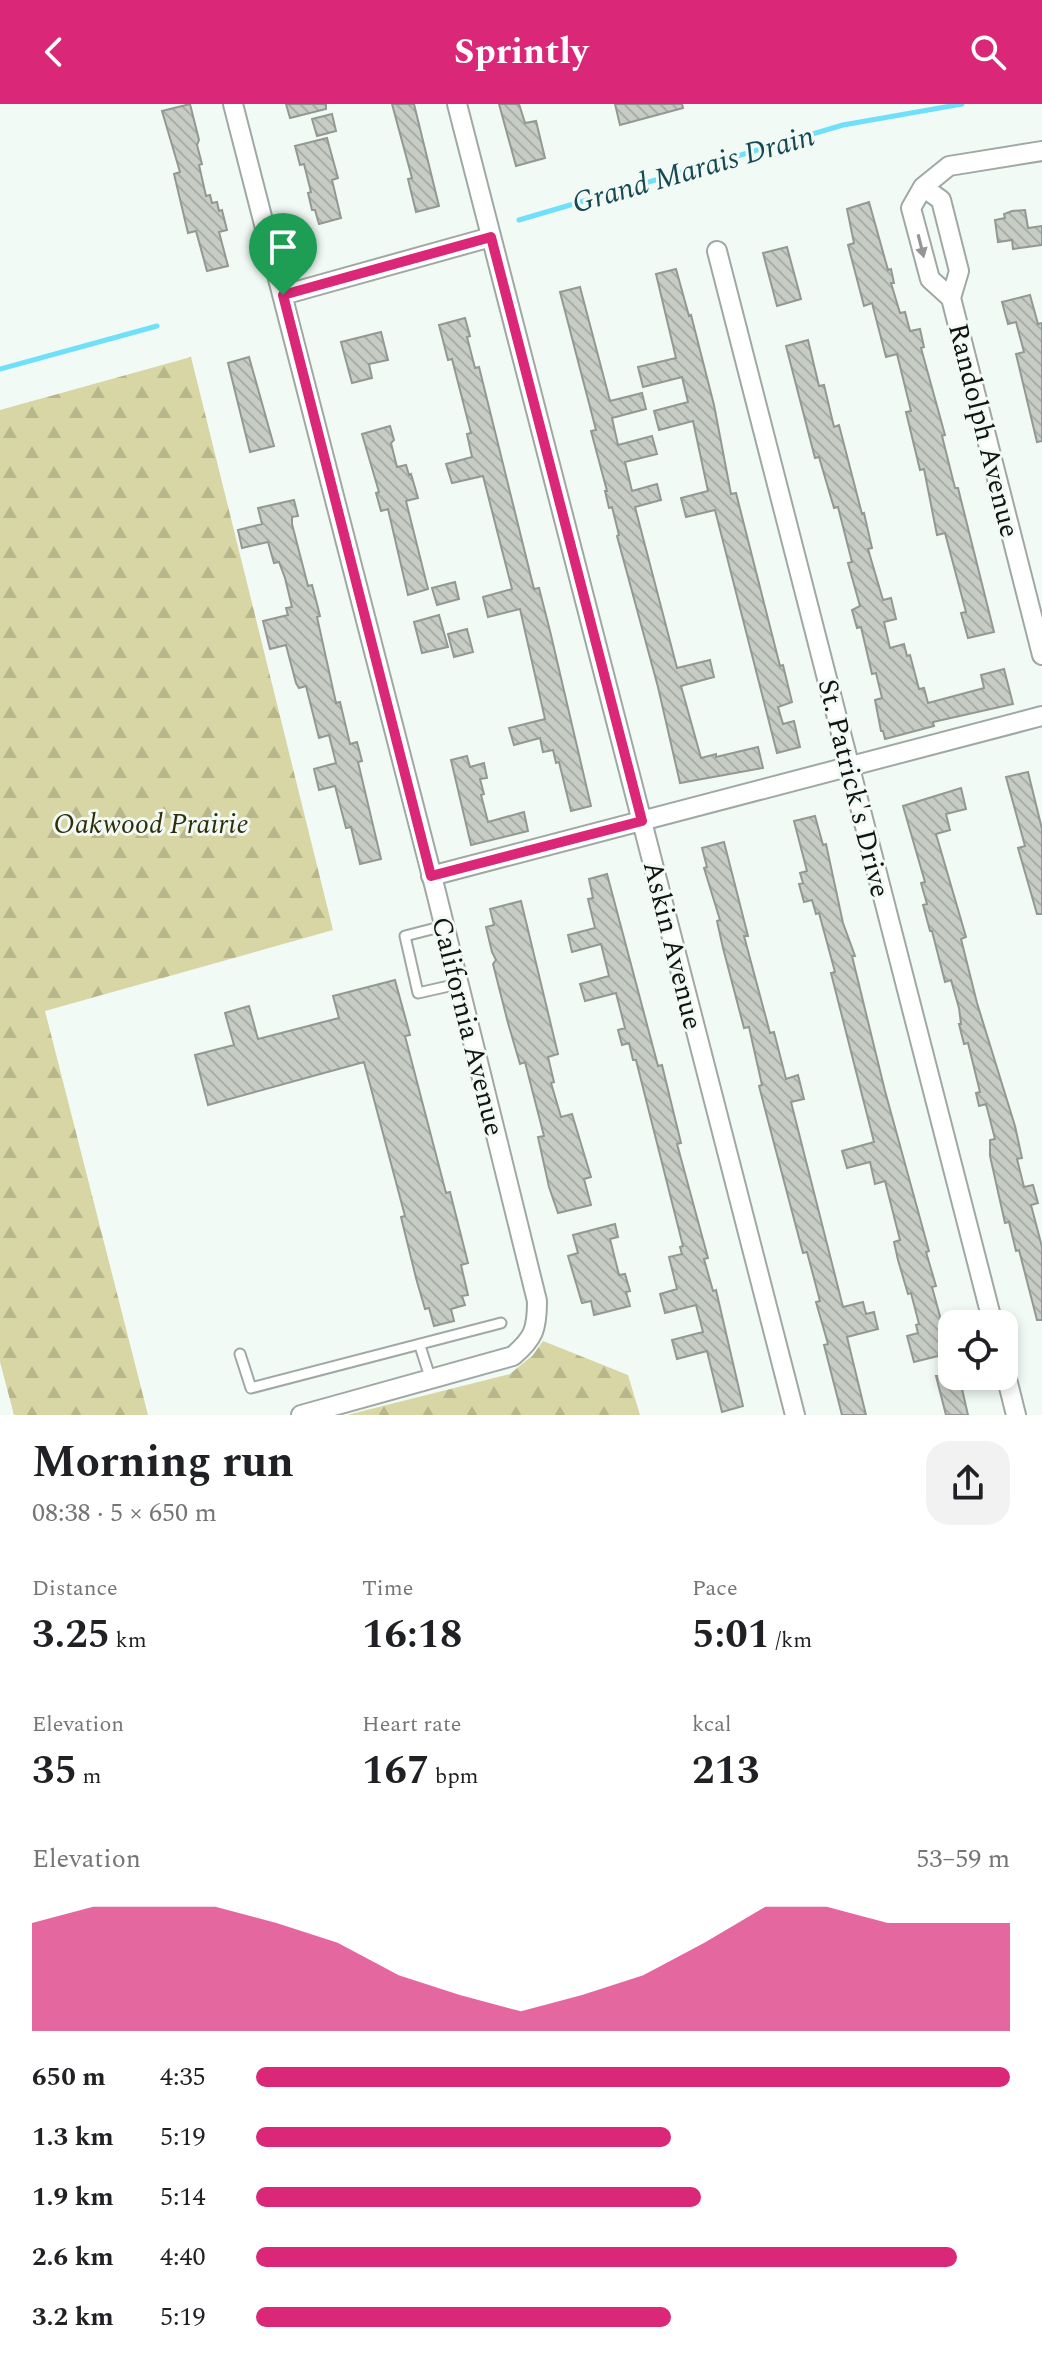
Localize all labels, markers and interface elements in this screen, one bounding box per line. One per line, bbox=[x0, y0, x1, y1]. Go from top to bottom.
text: Sprintly bbox=[454, 25, 588, 80]
icon: back bbox=[32, 30, 76, 74]
icon: search bbox=[966, 30, 1010, 74]
water label: Grand Marais Drain bbox=[567, 113, 820, 227]
pin bbox=[249, 213, 317, 295]
icon: arrive bbox=[261, 225, 305, 269]
one-way arrow bbox=[916, 233, 928, 258]
street label: Randolph Avenue bbox=[936, 319, 1031, 542]
street label: St. Patrick's Drive bbox=[806, 675, 901, 902]
park label: Oakwood Prairie bbox=[53, 803, 249, 846]
street label: Askin Avenue bbox=[631, 857, 714, 1034]
street label: California Avenue bbox=[419, 912, 516, 1141]
map controls bbox=[938, 1310, 1018, 1390]
button: locate bbox=[938, 1310, 1018, 1390]
text: Morning run bbox=[32, 1429, 294, 1496]
button: share bbox=[926, 1441, 1010, 1525]
text: 08:38 · 5 × 650 m bbox=[32, 1493, 217, 1533]
text: Distance bbox=[32, 1572, 118, 1605]
text: Time bbox=[362, 1572, 413, 1605]
text: Pace bbox=[692, 1572, 738, 1605]
text: 3.25 bbox=[32, 1605, 110, 1666]
text: 16:18 bbox=[362, 1605, 462, 1666]
text: 5:01 bbox=[692, 1605, 770, 1666]
text: km bbox=[110, 1624, 147, 1657]
text: /km bbox=[770, 1624, 812, 1657]
text: Elevation bbox=[32, 1708, 124, 1741]
text: Heart rate bbox=[362, 1708, 462, 1741]
text: kcal bbox=[692, 1708, 732, 1741]
text: 35 bbox=[32, 1741, 77, 1802]
text: 167 bbox=[362, 1741, 429, 1802]
text: 213 bbox=[692, 1741, 759, 1802]
text: m bbox=[77, 1760, 101, 1793]
text: bpm bbox=[429, 1760, 479, 1793]
text: Elevation bbox=[32, 1839, 141, 1879]
text: 53–59 m bbox=[916, 1839, 1010, 1879]
text: 650 m bbox=[32, 2057, 106, 2097]
text: 4:35 bbox=[160, 2057, 206, 2097]
text: 1.3 km bbox=[32, 2117, 114, 2157]
text: 5:19 bbox=[160, 2117, 206, 2157]
text: 1.9 km bbox=[32, 2177, 114, 2217]
text: 5:14 bbox=[160, 2177, 206, 2217]
text: 2.6 km bbox=[32, 2237, 114, 2277]
text: 4:40 bbox=[160, 2237, 206, 2277]
text: 3.2 km bbox=[32, 2297, 114, 2337]
text: 5:19 bbox=[160, 2297, 206, 2337]

